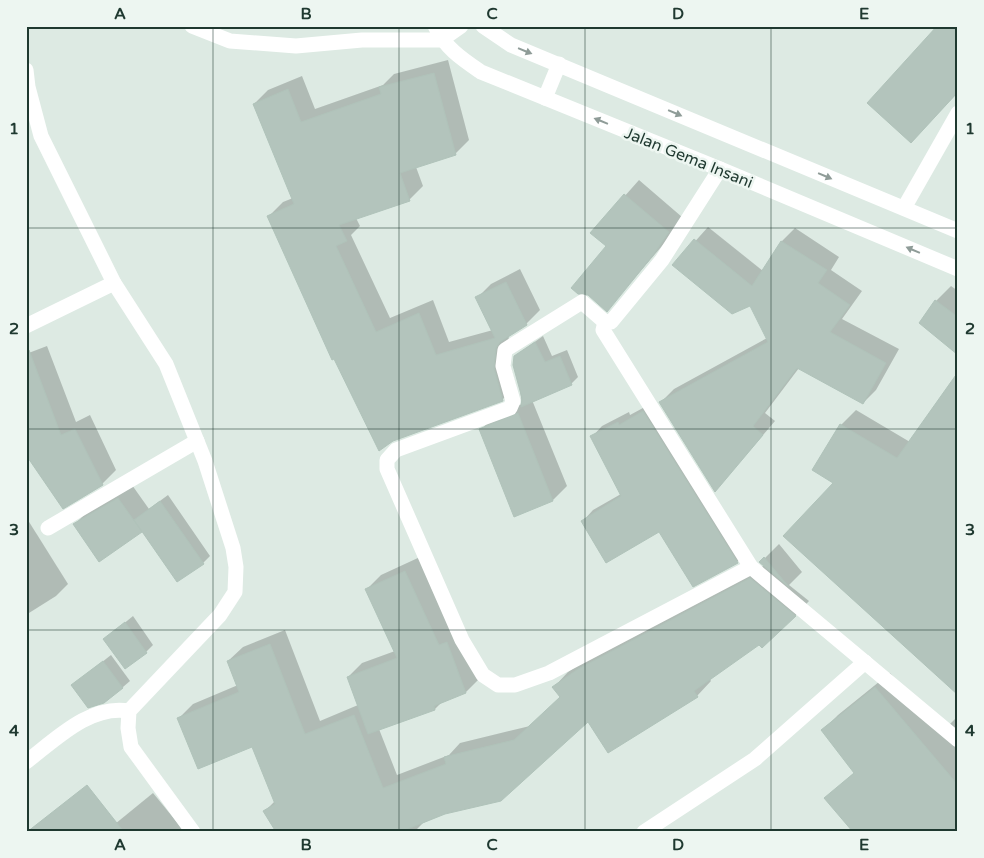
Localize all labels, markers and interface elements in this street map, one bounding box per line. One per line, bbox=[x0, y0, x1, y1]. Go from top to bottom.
text: A bbox=[114, 4, 126, 24]
text: B bbox=[300, 4, 312, 24]
text: C bbox=[486, 4, 498, 24]
text: D bbox=[672, 4, 684, 24]
text: E bbox=[859, 4, 869, 24]
one-way arrow bbox=[518, 47, 532, 55]
one-way arrow bbox=[668, 109, 683, 117]
one-way arrow bbox=[593, 117, 608, 125]
text: 1 bbox=[9, 119, 19, 139]
text: 1 bbox=[965, 119, 975, 139]
street label: Jalan Gema Insani bbox=[621, 123, 756, 193]
one-way arrow bbox=[818, 172, 832, 180]
one-way arrow bbox=[906, 246, 920, 254]
text: 2 bbox=[9, 319, 19, 339]
text: 2 bbox=[965, 319, 975, 339]
text: 3 bbox=[9, 520, 19, 540]
text: 3 bbox=[965, 520, 975, 540]
text: 4 bbox=[9, 721, 19, 741]
text: 4 bbox=[965, 721, 975, 741]
text: A bbox=[114, 835, 126, 855]
text: B bbox=[300, 835, 312, 855]
text: C bbox=[486, 835, 498, 855]
text: D bbox=[672, 835, 684, 855]
text: E bbox=[859, 835, 869, 855]

